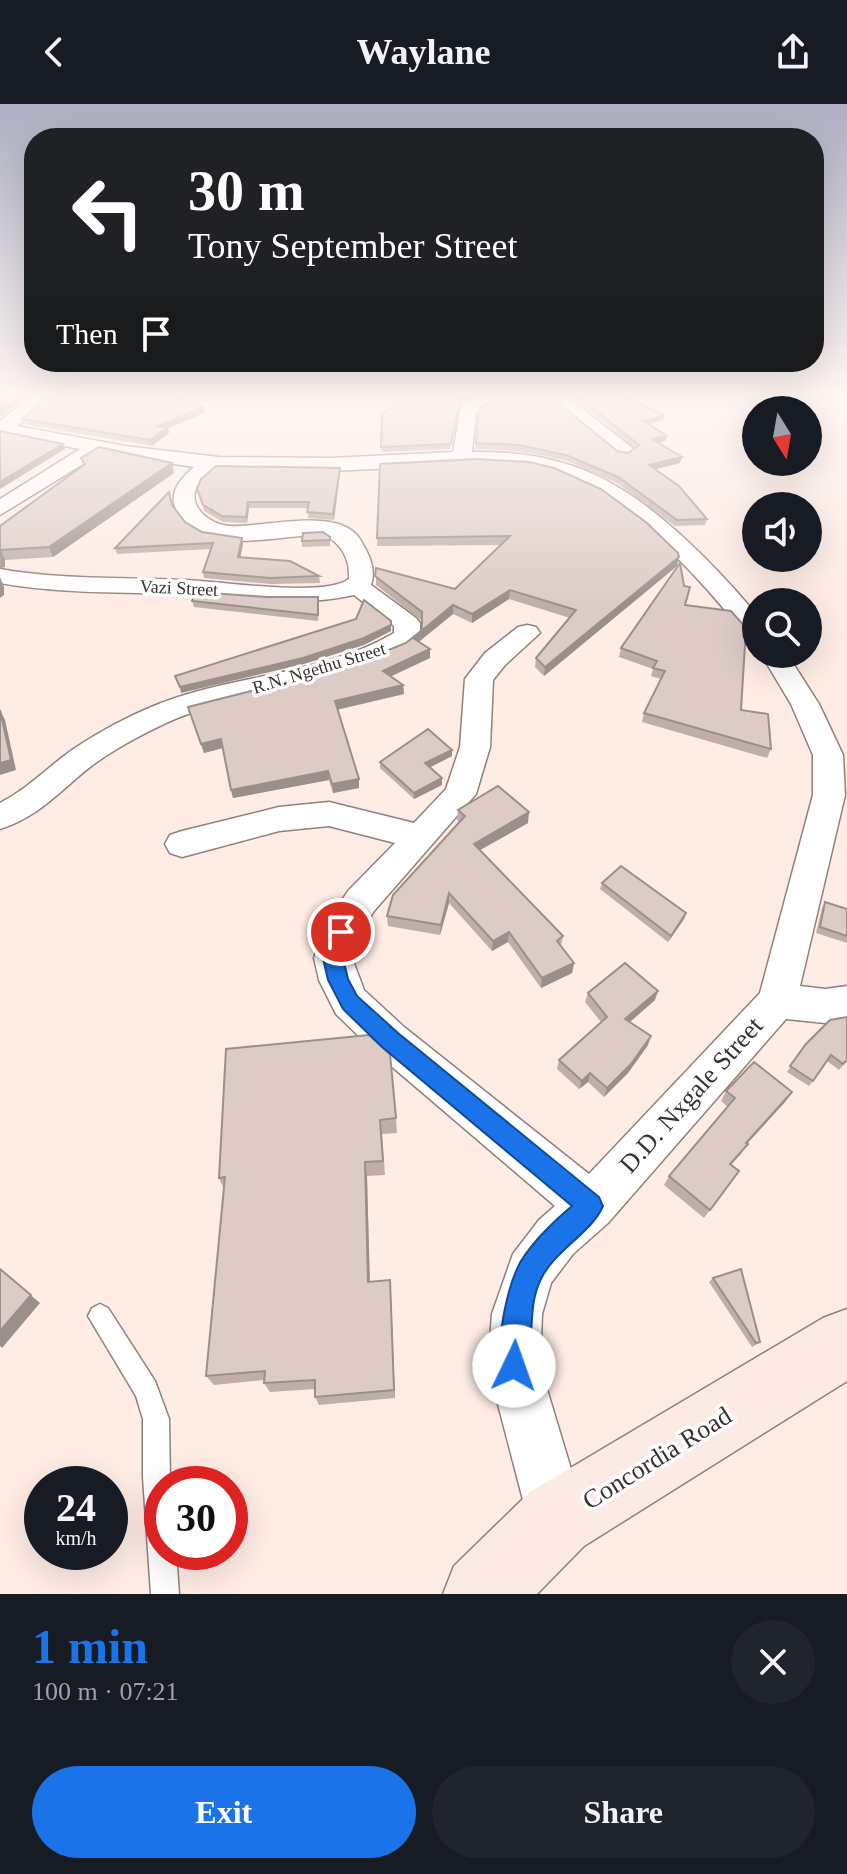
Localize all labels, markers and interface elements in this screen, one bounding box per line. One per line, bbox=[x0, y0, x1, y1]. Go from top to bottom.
icon: back bbox=[32, 30, 76, 74]
icon: share bbox=[771, 30, 815, 74]
text: Waylane bbox=[356, 32, 491, 72]
icon: left bbox=[56, 160, 160, 264]
text: 30 m bbox=[188, 160, 305, 222]
text: Tony September Street bbox=[188, 226, 517, 266]
icon: arrive bbox=[134, 312, 178, 356]
text: Then bbox=[56, 317, 118, 350]
north arrow bbox=[742, 396, 822, 476]
map controls bbox=[742, 396, 822, 668]
button: sound bbox=[742, 492, 822, 572]
street label: Vazi Street bbox=[139, 576, 219, 600]
button: search bbox=[742, 588, 822, 668]
street label: R.N. Ngethu Street bbox=[250, 638, 388, 698]
pin bbox=[307, 898, 375, 966]
icon: arrive bbox=[319, 910, 363, 954]
street label: D.D. Nxgale Street bbox=[614, 1011, 769, 1179]
position arrow bbox=[472, 1324, 556, 1408]
street label: Concordia Road bbox=[577, 1401, 737, 1515]
speed limit sign: 30 bbox=[144, 1466, 248, 1570]
text: 24 bbox=[56, 1485, 96, 1530]
text: km/h bbox=[55, 1527, 97, 1549]
text: 1 min bbox=[32, 1620, 148, 1673]
button: close bbox=[731, 1620, 815, 1704]
text: 100 m · 07:21 bbox=[32, 1677, 179, 1706]
button: Exit bbox=[32, 1766, 416, 1858]
button: Share bbox=[432, 1766, 815, 1858]

